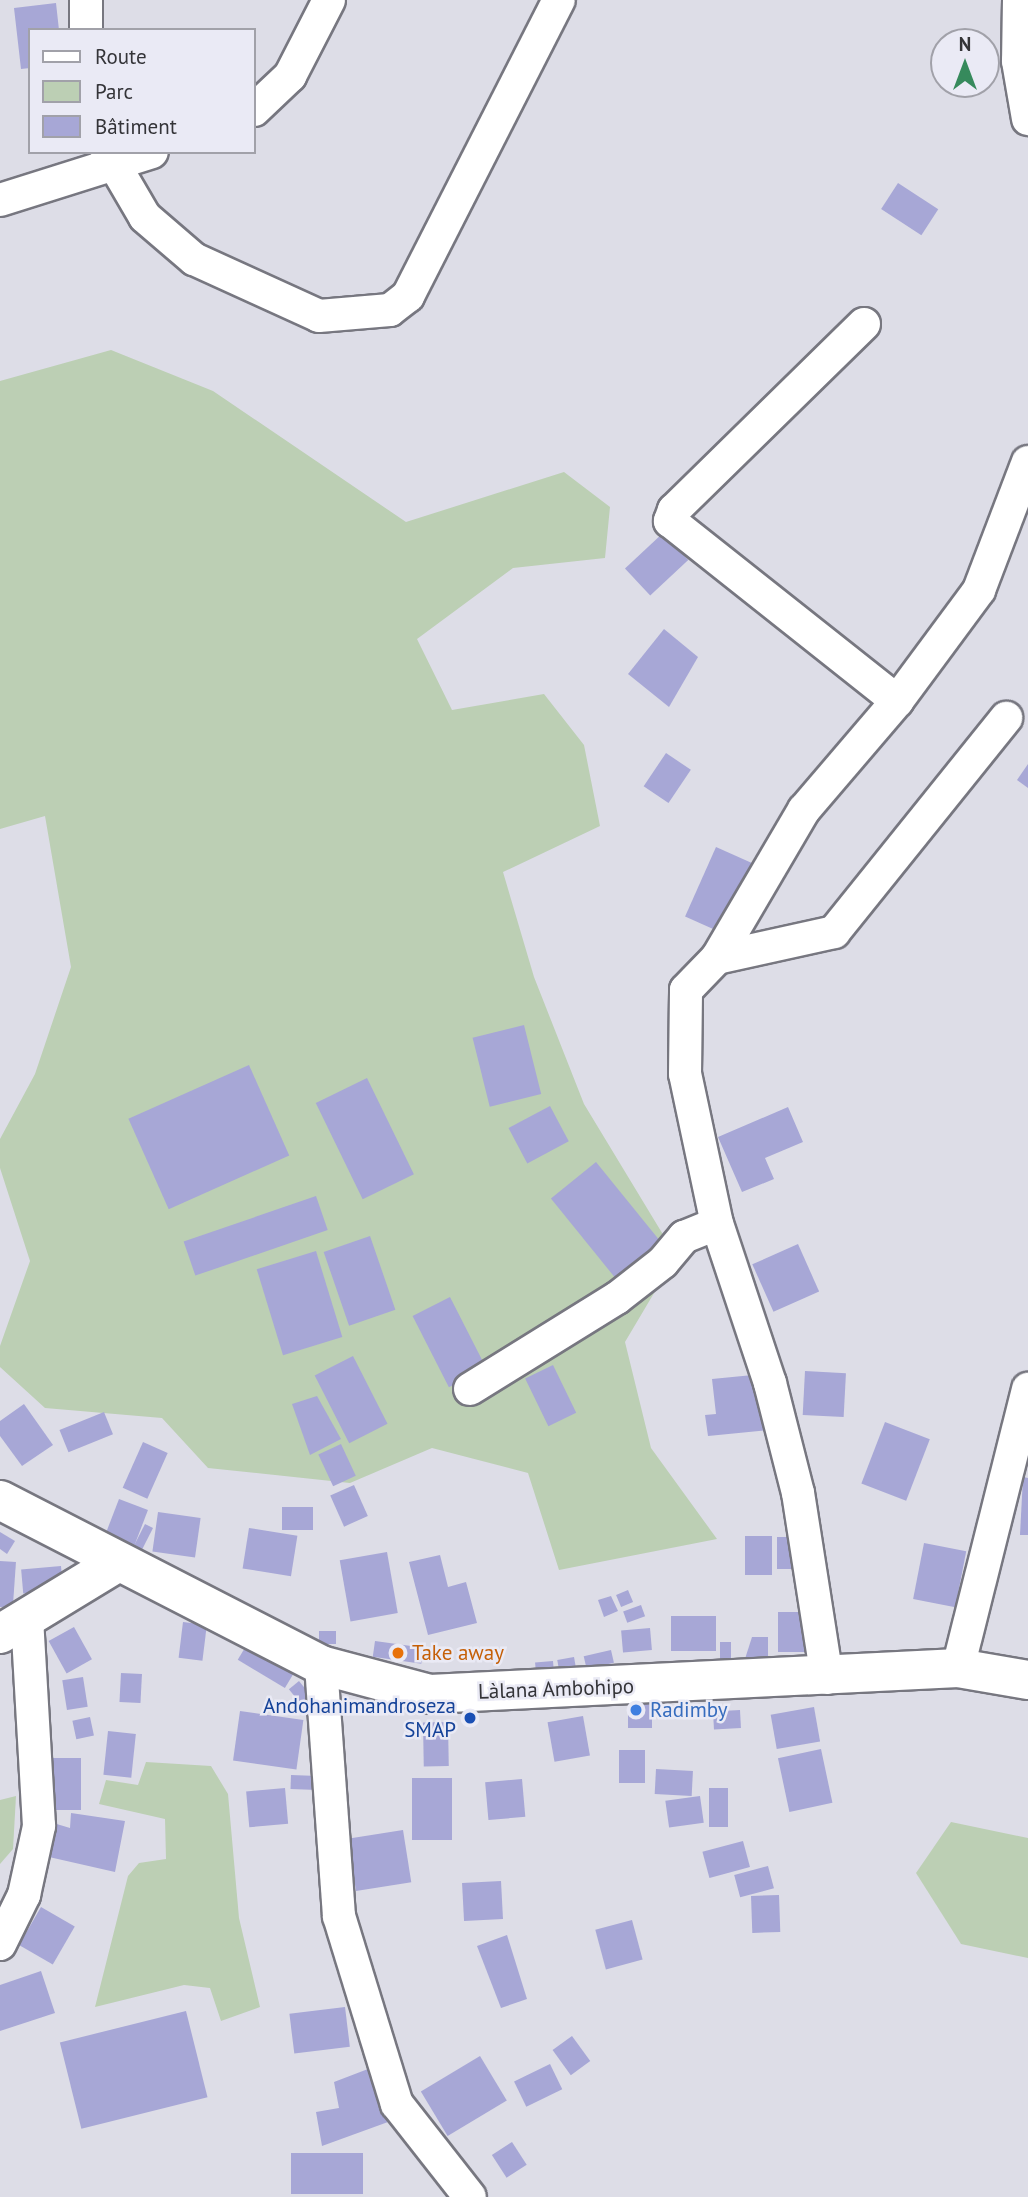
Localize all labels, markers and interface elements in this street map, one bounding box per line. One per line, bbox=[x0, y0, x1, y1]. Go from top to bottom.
legend bbox=[28, 28, 256, 154]
north arrow bbox=[930, 28, 1000, 98]
text: N bbox=[959, 32, 971, 56]
text: Route bbox=[95, 43, 147, 70]
text: Parc bbox=[95, 78, 133, 105]
text: Bâtiment bbox=[95, 113, 177, 140]
place label: Take away bbox=[412, 1640, 504, 1666]
marker: Take away bbox=[390, 1645, 406, 1661]
street label: Làlana Ambohipo bbox=[477, 1674, 635, 1704]
place label: Andohanimandroseza SMAP bbox=[263, 1693, 456, 1743]
place label: Radimby bbox=[650, 1697, 728, 1723]
marker: Radimby bbox=[628, 1702, 644, 1718]
marker: Andohanimandroseza SMAP bbox=[462, 1710, 478, 1726]

